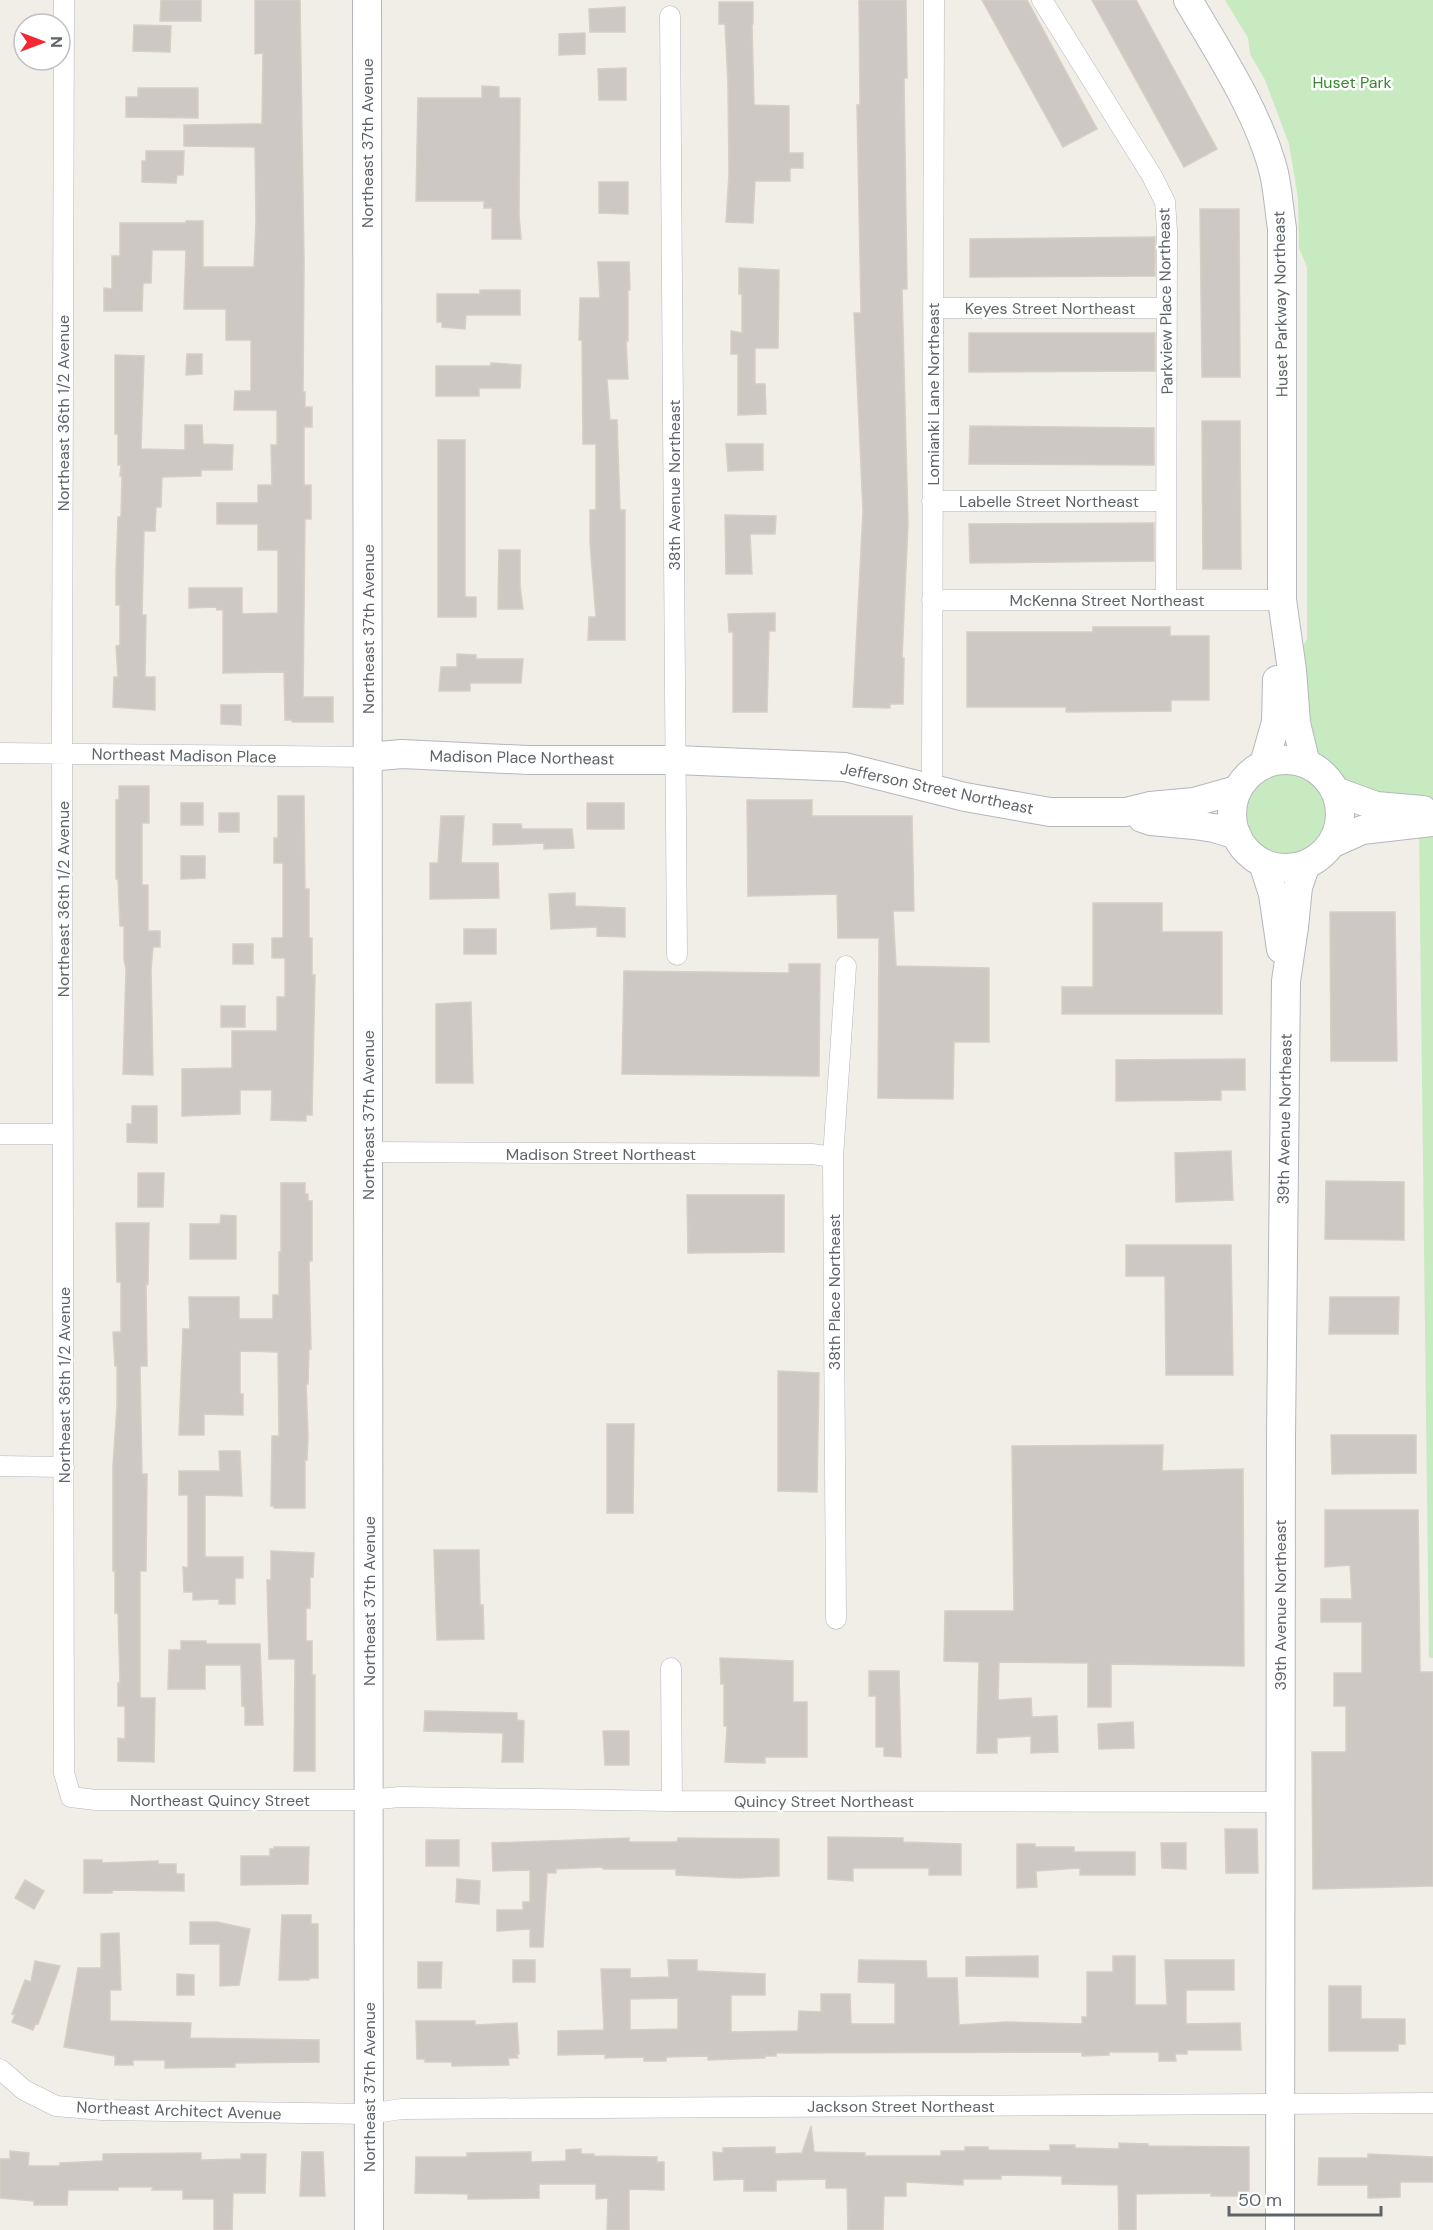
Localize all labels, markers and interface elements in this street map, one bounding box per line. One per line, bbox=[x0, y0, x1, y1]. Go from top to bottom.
north arrow bbox=[12, 12, 72, 72]
text: N bbox=[46, 36, 67, 48]
street label: Northeast 37th Avenue bbox=[357, 58, 378, 228]
park label: Huset Park bbox=[1312, 72, 1392, 93]
street label: Parkview Place Northeast bbox=[1153, 207, 1178, 395]
street label: Huset Parkway Northeast bbox=[1268, 211, 1293, 397]
street label: Keyes Street Northeast bbox=[965, 298, 1135, 319]
street label: Lomianki Lane Northeast bbox=[923, 302, 944, 486]
street label: Northeast 36th 1/2 Avenue bbox=[53, 315, 74, 511]
street label: 38th Avenue Northeast bbox=[664, 399, 685, 571]
street label: Labelle Street Northeast bbox=[959, 491, 1139, 512]
street label: Northeast 37th Avenue bbox=[358, 544, 379, 714]
street label: McKenna Street Northeast bbox=[1009, 590, 1205, 611]
street label: Northeast Madison Place bbox=[91, 743, 277, 768]
street label: Madison Place Northeast bbox=[429, 745, 615, 770]
street label: Jefferson Street Northeast bbox=[838, 758, 1035, 819]
street label: Northeast 36th 1/2 Avenue bbox=[53, 801, 74, 997]
street label: Northeast 37th Avenue bbox=[358, 1030, 379, 1200]
street label: 39th Avenue Northeast bbox=[1273, 1033, 1296, 1205]
street label: Madison Street Northeast bbox=[506, 1144, 696, 1165]
street label: 38th Place Northeast bbox=[824, 1214, 845, 1370]
street label: Northeast 36th 1/2 Avenue bbox=[54, 1287, 75, 1483]
street label: Northeast 37th Avenue bbox=[359, 1516, 380, 1686]
street label: 39th Avenue Northeast bbox=[1270, 1519, 1291, 1691]
street label: Northeast Quincy Street bbox=[130, 1790, 310, 1811]
street label: Quincy Street Northeast bbox=[734, 1791, 914, 1812]
street label: Northeast 37th Avenue bbox=[359, 2002, 380, 2172]
street label: Northeast Architect Avenue bbox=[76, 2096, 282, 2125]
street label: Jackson Street Northeast bbox=[807, 2096, 995, 2117]
scale bar bbox=[1229, 2179, 1380, 2217]
text: 50 m bbox=[1238, 2188, 1282, 2212]

